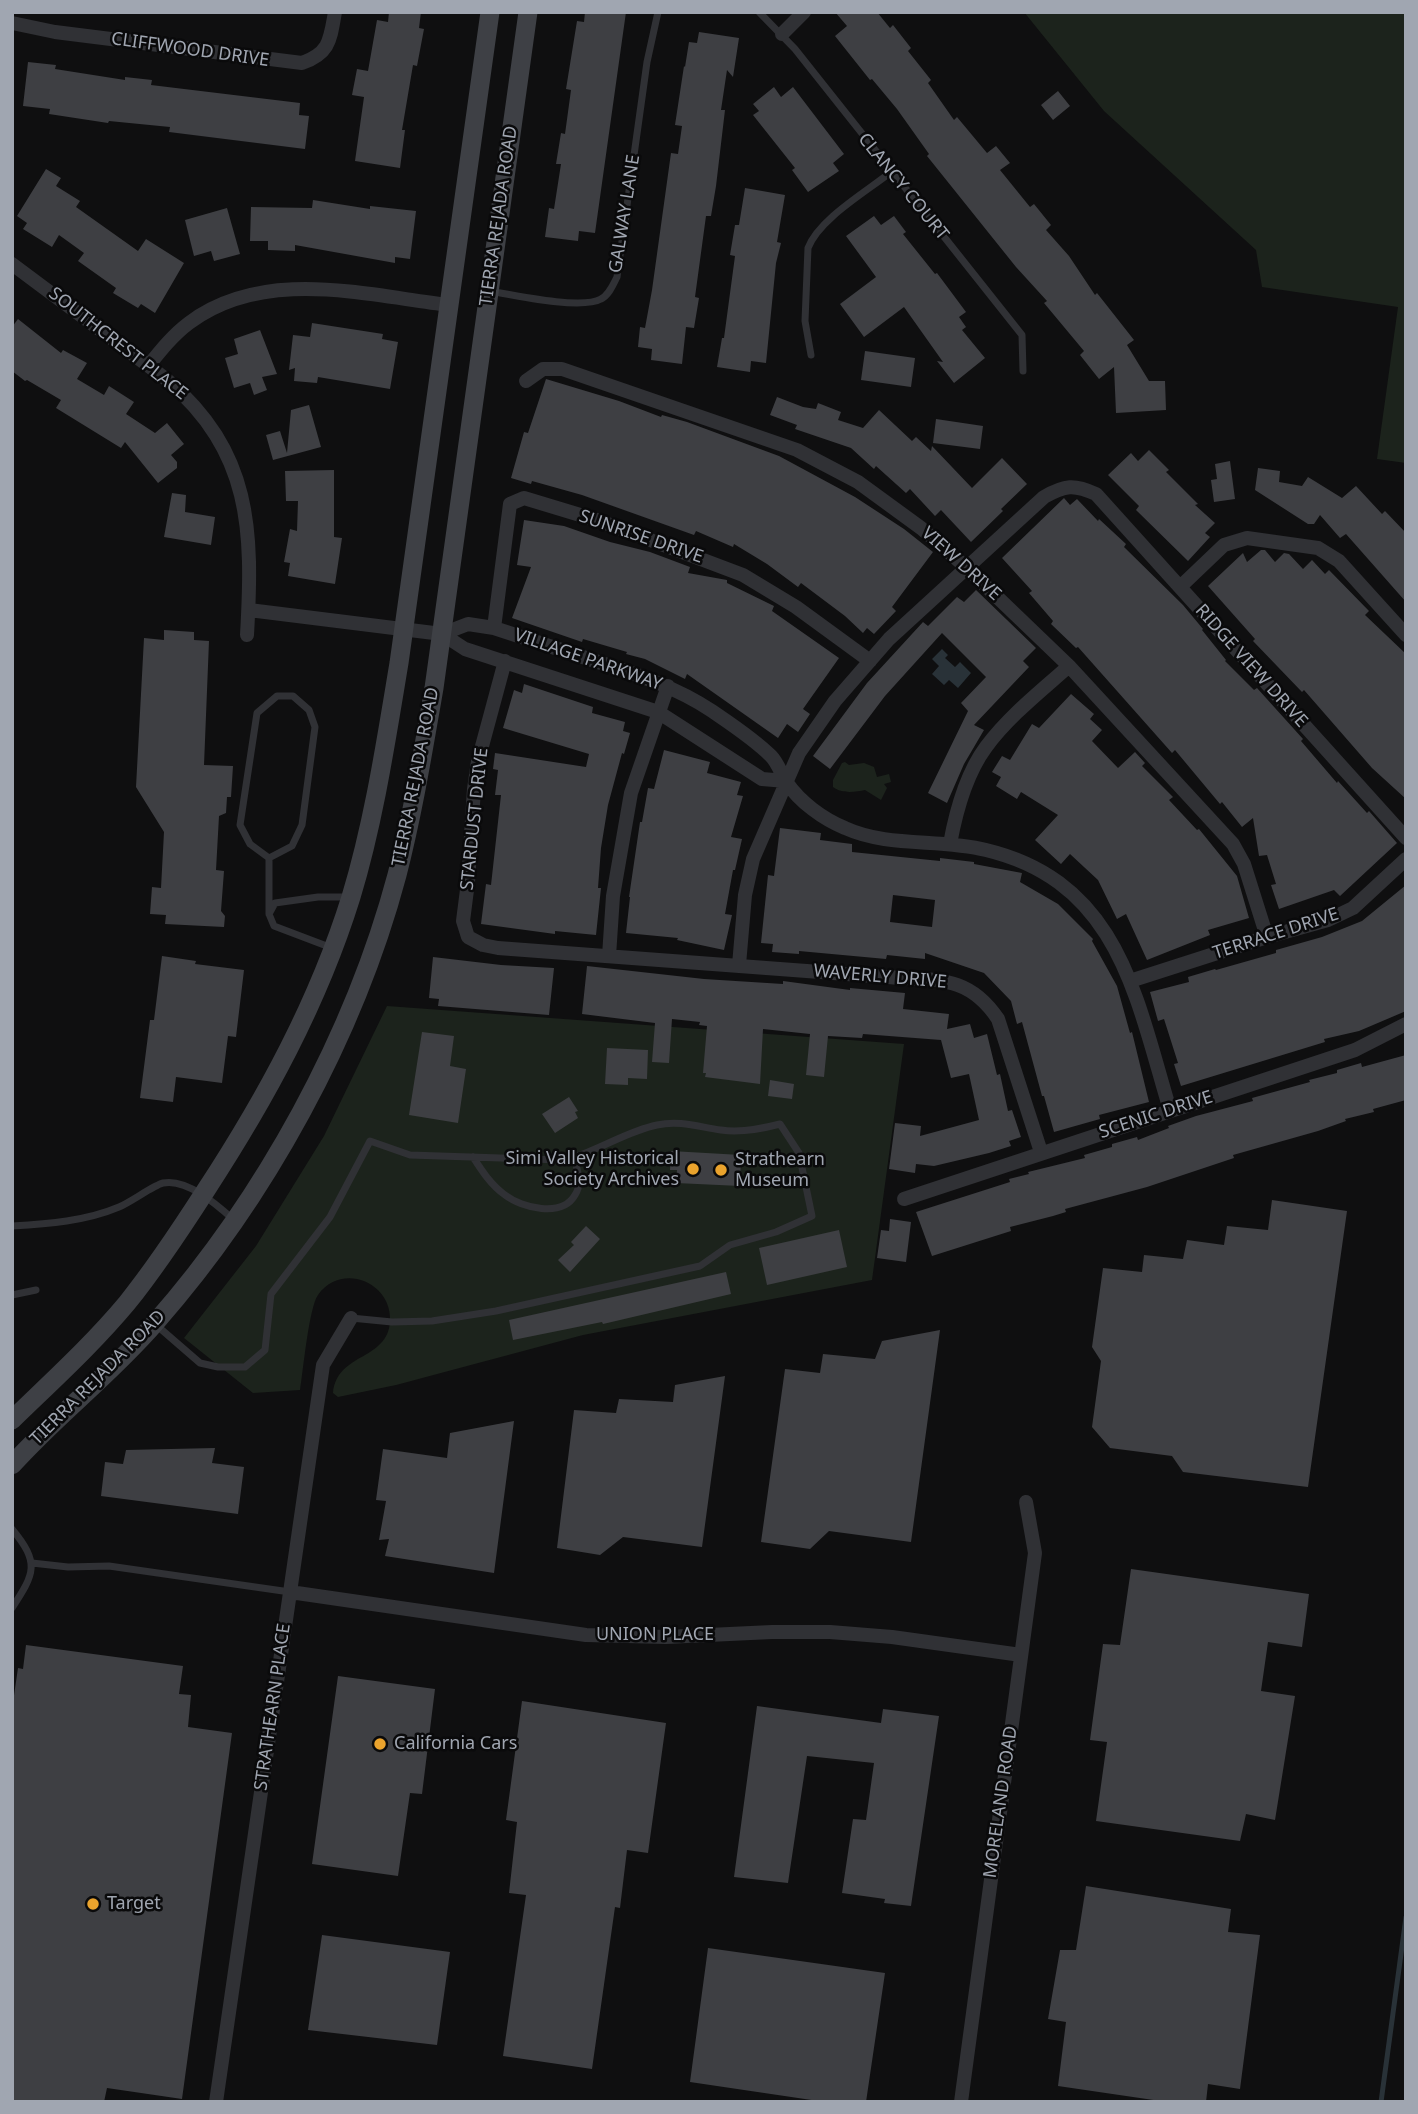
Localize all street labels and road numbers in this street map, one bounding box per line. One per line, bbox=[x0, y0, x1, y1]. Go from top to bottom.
street label: CLIFFWOOD DRIVE bbox=[110, 28, 270, 72]
street label: TIERRA REJADA ROAD bbox=[476, 124, 522, 308]
street label: CLANCY COURT bbox=[853, 129, 953, 245]
street label: GALWAY LANE bbox=[605, 153, 645, 275]
street label: SOUTHCREST PLACE bbox=[44, 283, 192, 405]
street label: SUNRISE DRIVE bbox=[576, 506, 706, 568]
street label: VIEW DRIVE bbox=[917, 523, 1005, 605]
street label: RIDGE VIEW DRIVE bbox=[1190, 600, 1312, 732]
street label: VILLAGE PARKWAY bbox=[511, 625, 665, 695]
street label: TIERRA REJADA ROAD bbox=[388, 686, 444, 868]
street label: STARDUST DRIVE bbox=[457, 747, 493, 891]
street label: TERRACE DRIVE bbox=[1210, 904, 1342, 964]
street label: WAVERLY DRIVE bbox=[812, 960, 948, 994]
street label: SCENIC DRIVE bbox=[1096, 1086, 1216, 1144]
street label: TIERRA REJADA ROAD bbox=[26, 1306, 170, 1450]
street label: STRATHEARN PLACE bbox=[251, 1622, 295, 1792]
street label: UNION PLACE bbox=[596, 1624, 714, 1646]
street label: MORELAND ROAD bbox=[980, 1724, 1022, 1880]

